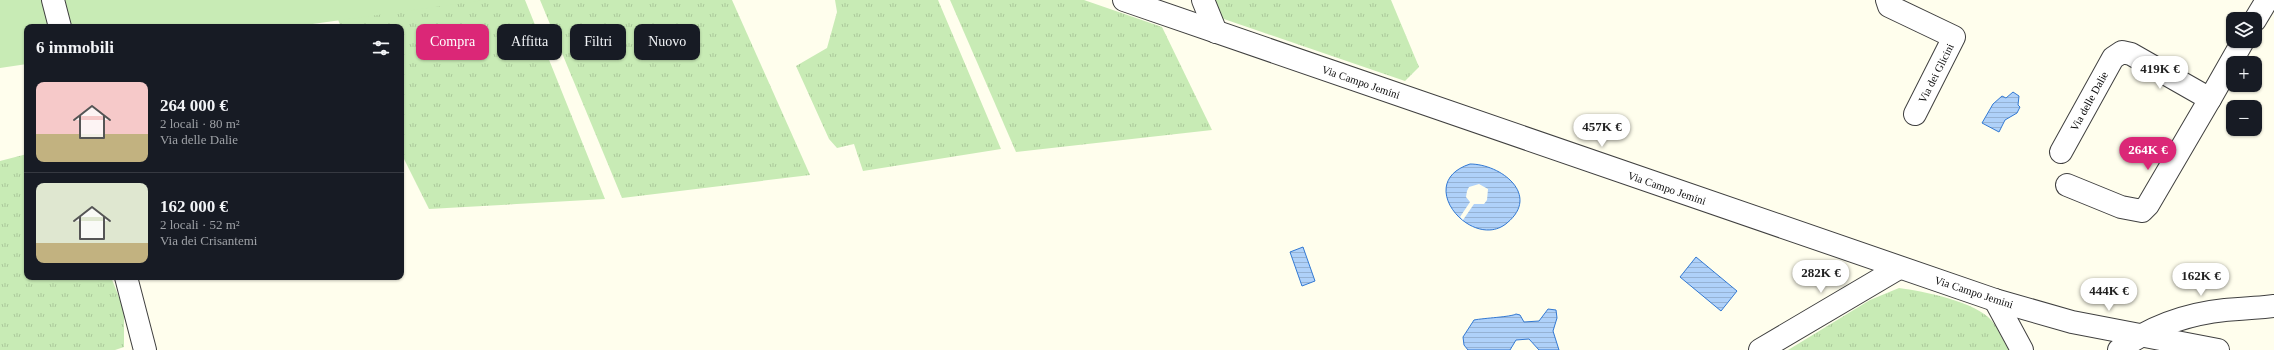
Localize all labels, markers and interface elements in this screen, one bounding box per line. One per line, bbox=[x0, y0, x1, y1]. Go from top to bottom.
map controls bbox=[2226, 12, 2262, 136]
button: layers bbox=[2226, 12, 2262, 48]
chip: Compra bbox=[416, 24, 489, 60]
chip: Affitta bbox=[497, 24, 562, 60]
chip: Filtri bbox=[570, 24, 626, 60]
chip: Nuovo bbox=[634, 24, 700, 60]
icon: filters bbox=[370, 37, 392, 59]
text: 6 immobili bbox=[36, 38, 114, 57]
street label: Via dei Glicini bbox=[1916, 41, 1956, 105]
pin: 419K € bbox=[2127, 56, 2193, 90]
button: + bbox=[2226, 56, 2262, 92]
text: 419K € bbox=[2140, 61, 2180, 76]
street label: Via Campo Jemini bbox=[1320, 63, 1402, 101]
street label: Via delle Dalie bbox=[2068, 69, 2110, 133]
text: 264 000 € bbox=[160, 96, 228, 115]
icon: home bbox=[68, 98, 116, 146]
button: − bbox=[2226, 100, 2262, 136]
pin: 457K € bbox=[1569, 114, 1635, 148]
text: 2 locali · 80 m² bbox=[160, 116, 240, 131]
text: 457K € bbox=[1582, 119, 1622, 134]
text: Via delle Dalie bbox=[160, 132, 238, 147]
pin: 264K € bbox=[2115, 137, 2181, 171]
text: 264K € bbox=[2128, 142, 2168, 157]
street label: Via Campo Jemini bbox=[1626, 169, 1708, 207]
text: 162 000 € bbox=[160, 197, 228, 216]
icon: home bbox=[68, 199, 116, 247]
text: 2 locali · 52 m² bbox=[160, 217, 240, 232]
text: Via dei Crisantemi bbox=[160, 233, 257, 248]
pin: 282K € bbox=[1788, 260, 1854, 294]
pin: 162K € bbox=[2168, 263, 2234, 297]
text: 282K € bbox=[1801, 265, 1841, 280]
text: 162K € bbox=[2181, 268, 2221, 283]
street label: Via Campo Jemini bbox=[1933, 274, 2015, 310]
pin: 444K € bbox=[2076, 278, 2142, 312]
text: 444K € bbox=[2089, 283, 2129, 298]

